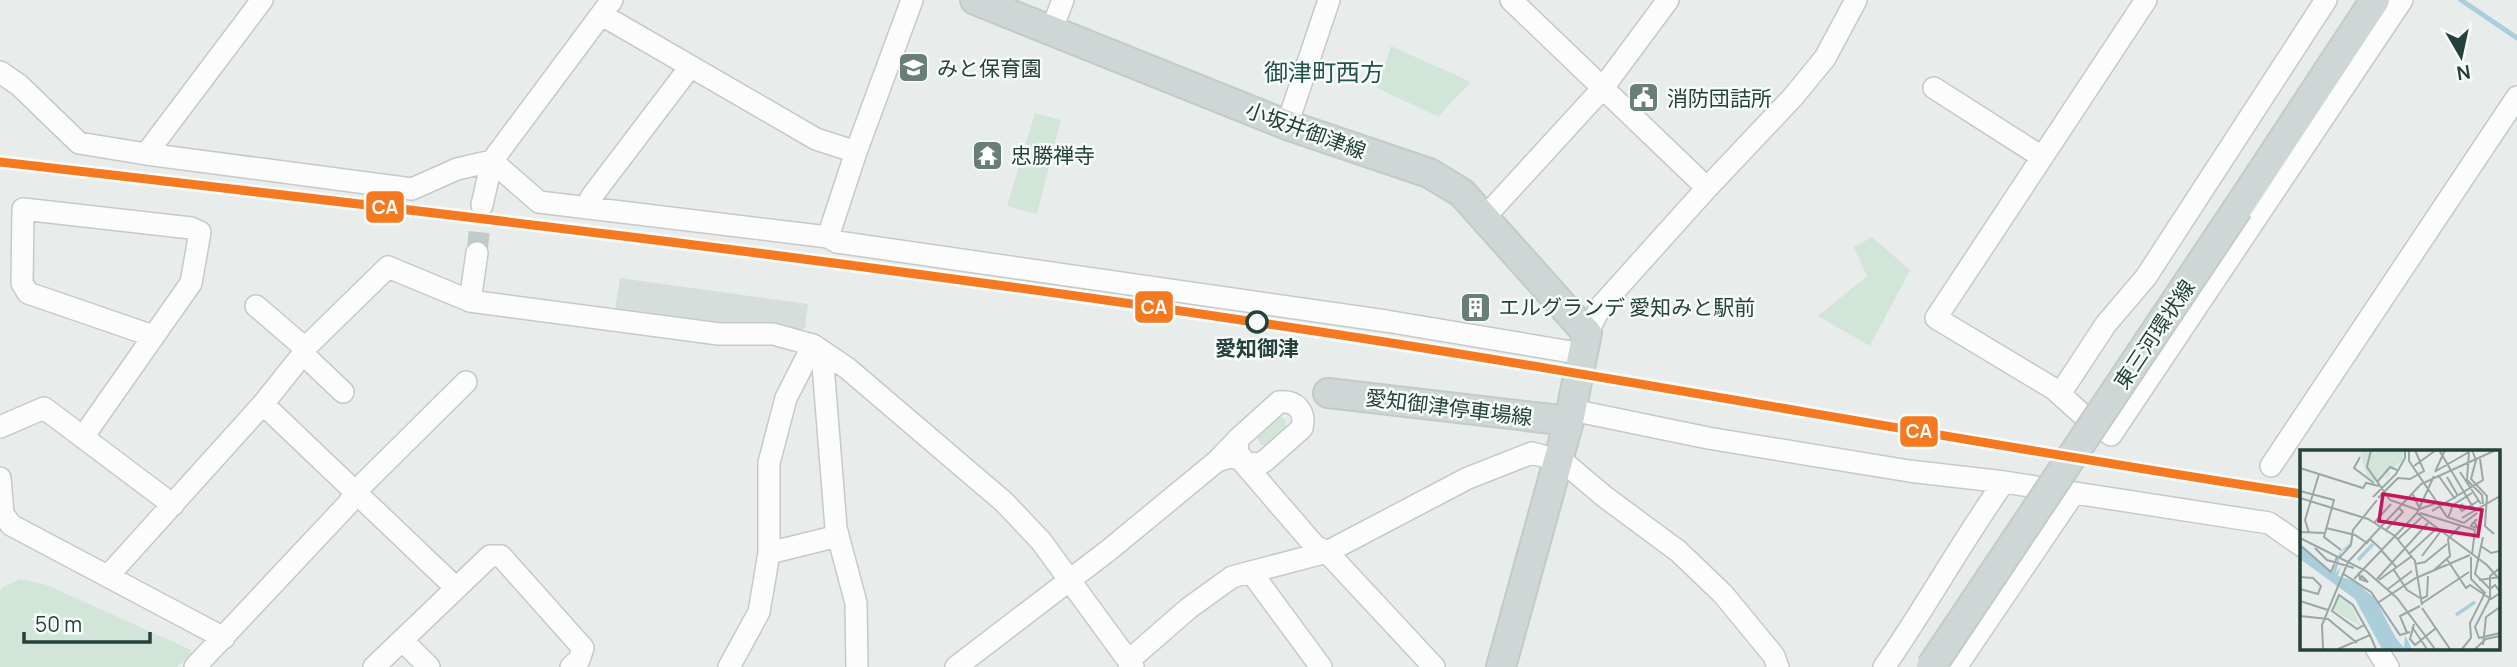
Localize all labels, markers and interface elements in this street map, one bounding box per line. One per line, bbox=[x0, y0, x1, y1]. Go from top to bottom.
north arrow bbox=[2426, 21, 2496, 91]
school or university icon: みと保育園 bbox=[897, 51, 931, 85]
place label: みと保育園 bbox=[937, 54, 1042, 82]
district label: 御津町西方 bbox=[1264, 55, 1384, 88]
text: N bbox=[2455, 59, 2472, 87]
public building icon: 消防団詰所 bbox=[1627, 81, 1661, 115]
place label: 消防団詰所 bbox=[1667, 84, 1772, 112]
street label: 小坂井御津線 bbox=[1242, 95, 1370, 165]
temple icon: 忠勝禅寺 bbox=[971, 138, 1005, 172]
place label: 忠勝禅寺 bbox=[1011, 141, 1095, 169]
line badge: CA bbox=[365, 190, 405, 224]
text: CA bbox=[372, 194, 398, 220]
street label: 東三河環状線 bbox=[2107, 274, 2201, 394]
line badge: CA bbox=[1134, 290, 1174, 324]
building icon: エルグランデ 愛知みと駅前 bbox=[1459, 290, 1493, 324]
place label: エルグランデ 愛知みと駅前 bbox=[1499, 293, 1755, 321]
text: CA bbox=[1141, 294, 1167, 320]
marker: 愛知御津 bbox=[1246, 311, 1268, 333]
place label: 愛知御津 bbox=[1215, 334, 1299, 362]
street label: 愛知御津停車場線 bbox=[1364, 383, 1534, 431]
line badge: CA bbox=[1899, 415, 1939, 448]
text: CA bbox=[1906, 418, 1932, 444]
inset map bbox=[2300, 450, 2500, 650]
scale bar bbox=[24, 600, 150, 644]
text: 50 m bbox=[35, 610, 82, 638]

